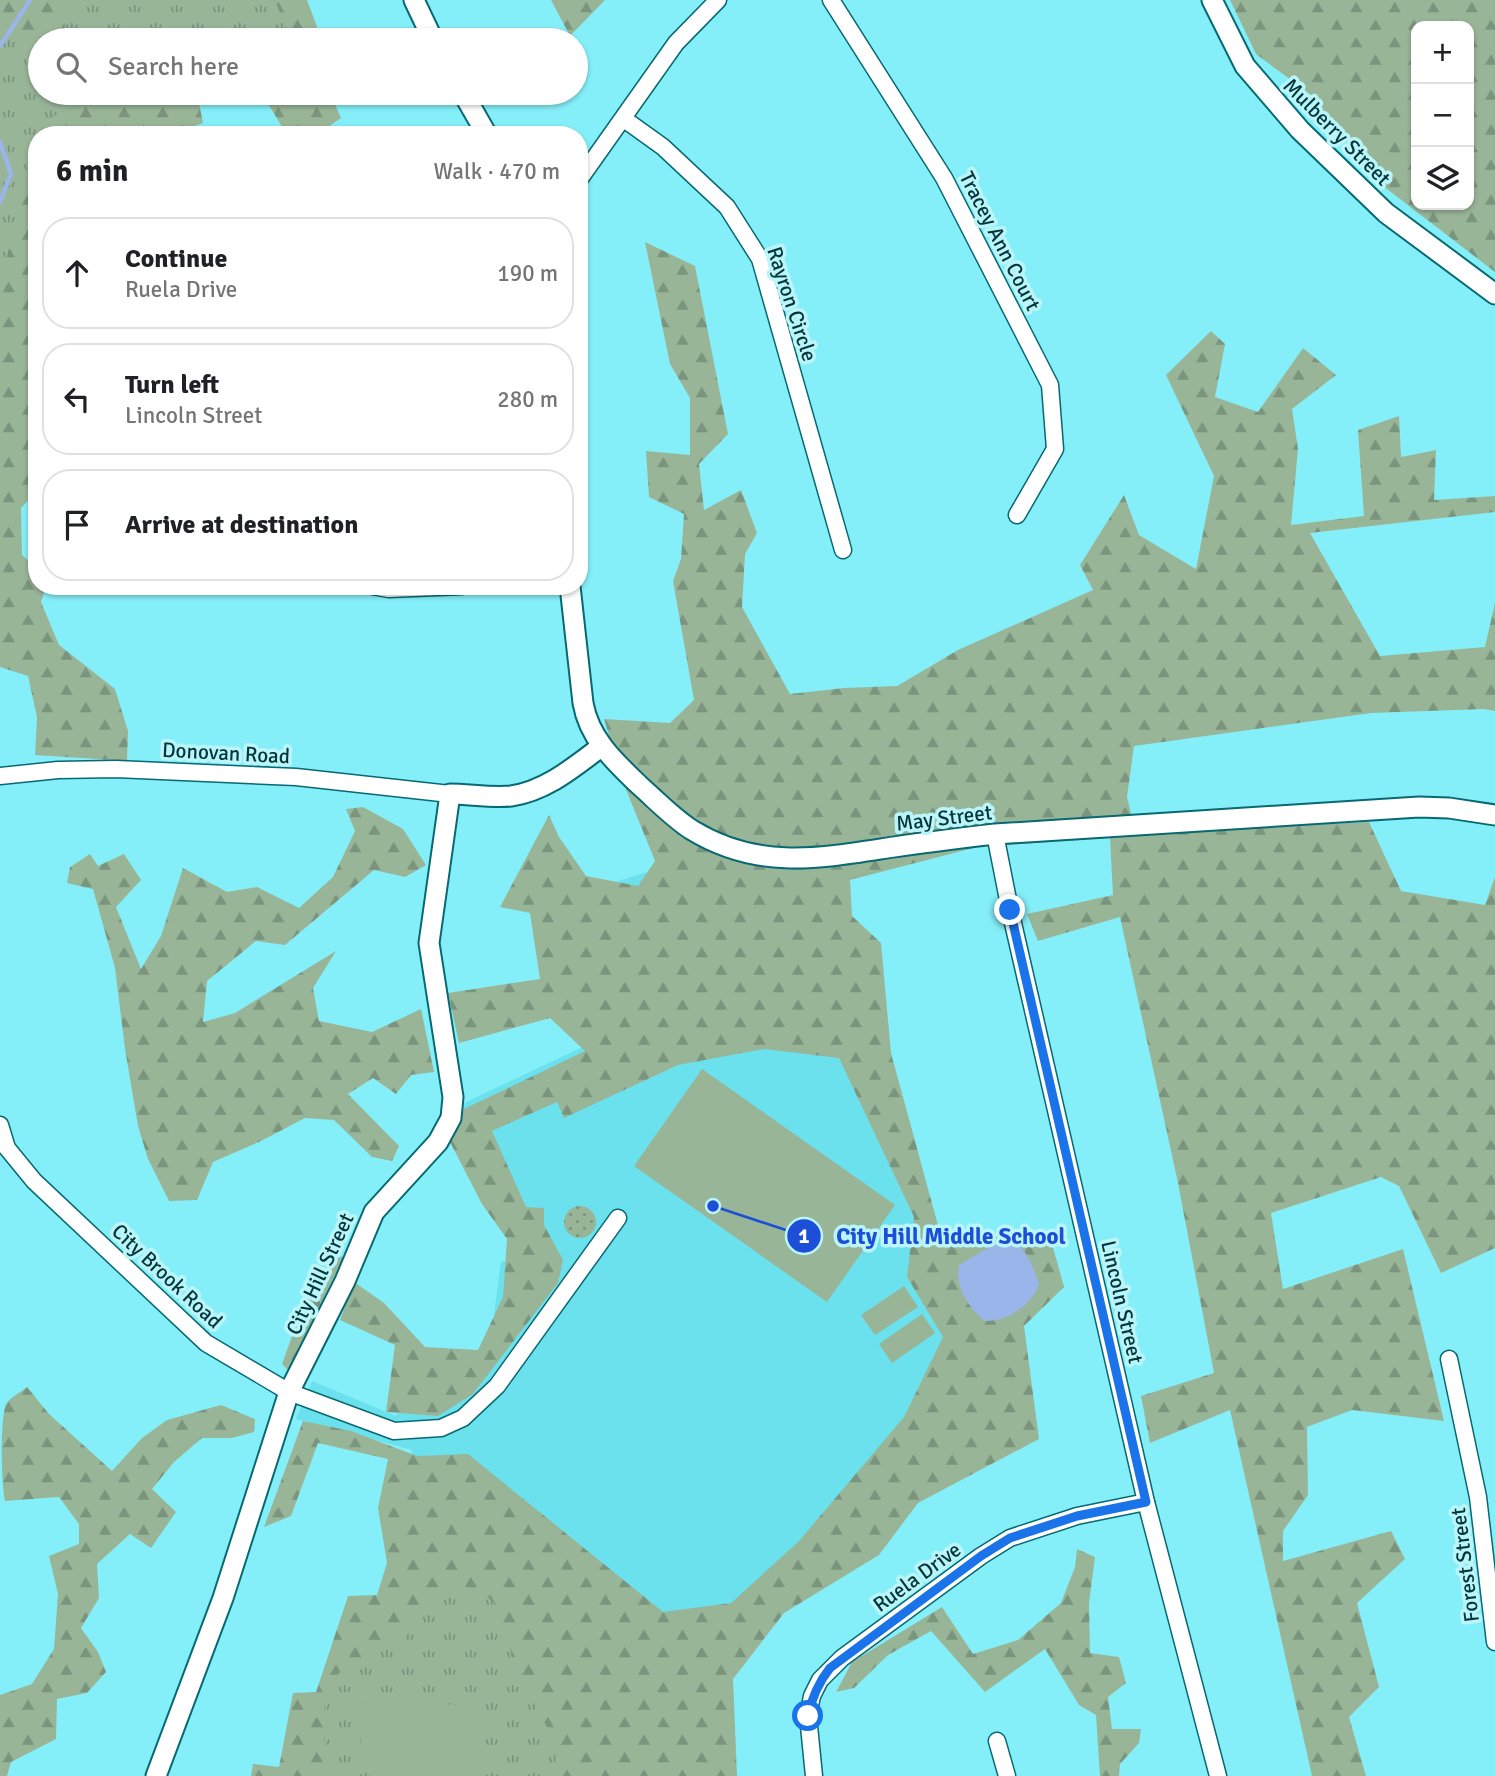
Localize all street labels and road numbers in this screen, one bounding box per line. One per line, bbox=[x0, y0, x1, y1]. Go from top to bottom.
street label: Mulberry Street bbox=[1278, 73, 1396, 191]
street label: Tracey Ann Court bbox=[954, 167, 1046, 315]
street label: Rayron Circle bbox=[761, 243, 823, 365]
street label: Donovan Road bbox=[161, 737, 291, 769]
street label: May Street bbox=[895, 799, 993, 837]
street label: City Hill Street bbox=[280, 1209, 360, 1339]
street label: City Brook Road bbox=[106, 1218, 228, 1334]
street label: Lincoln Street bbox=[1095, 1238, 1149, 1366]
street label: Forest Street bbox=[1445, 1506, 1485, 1624]
street label: Ruela Drive bbox=[868, 1536, 966, 1618]

